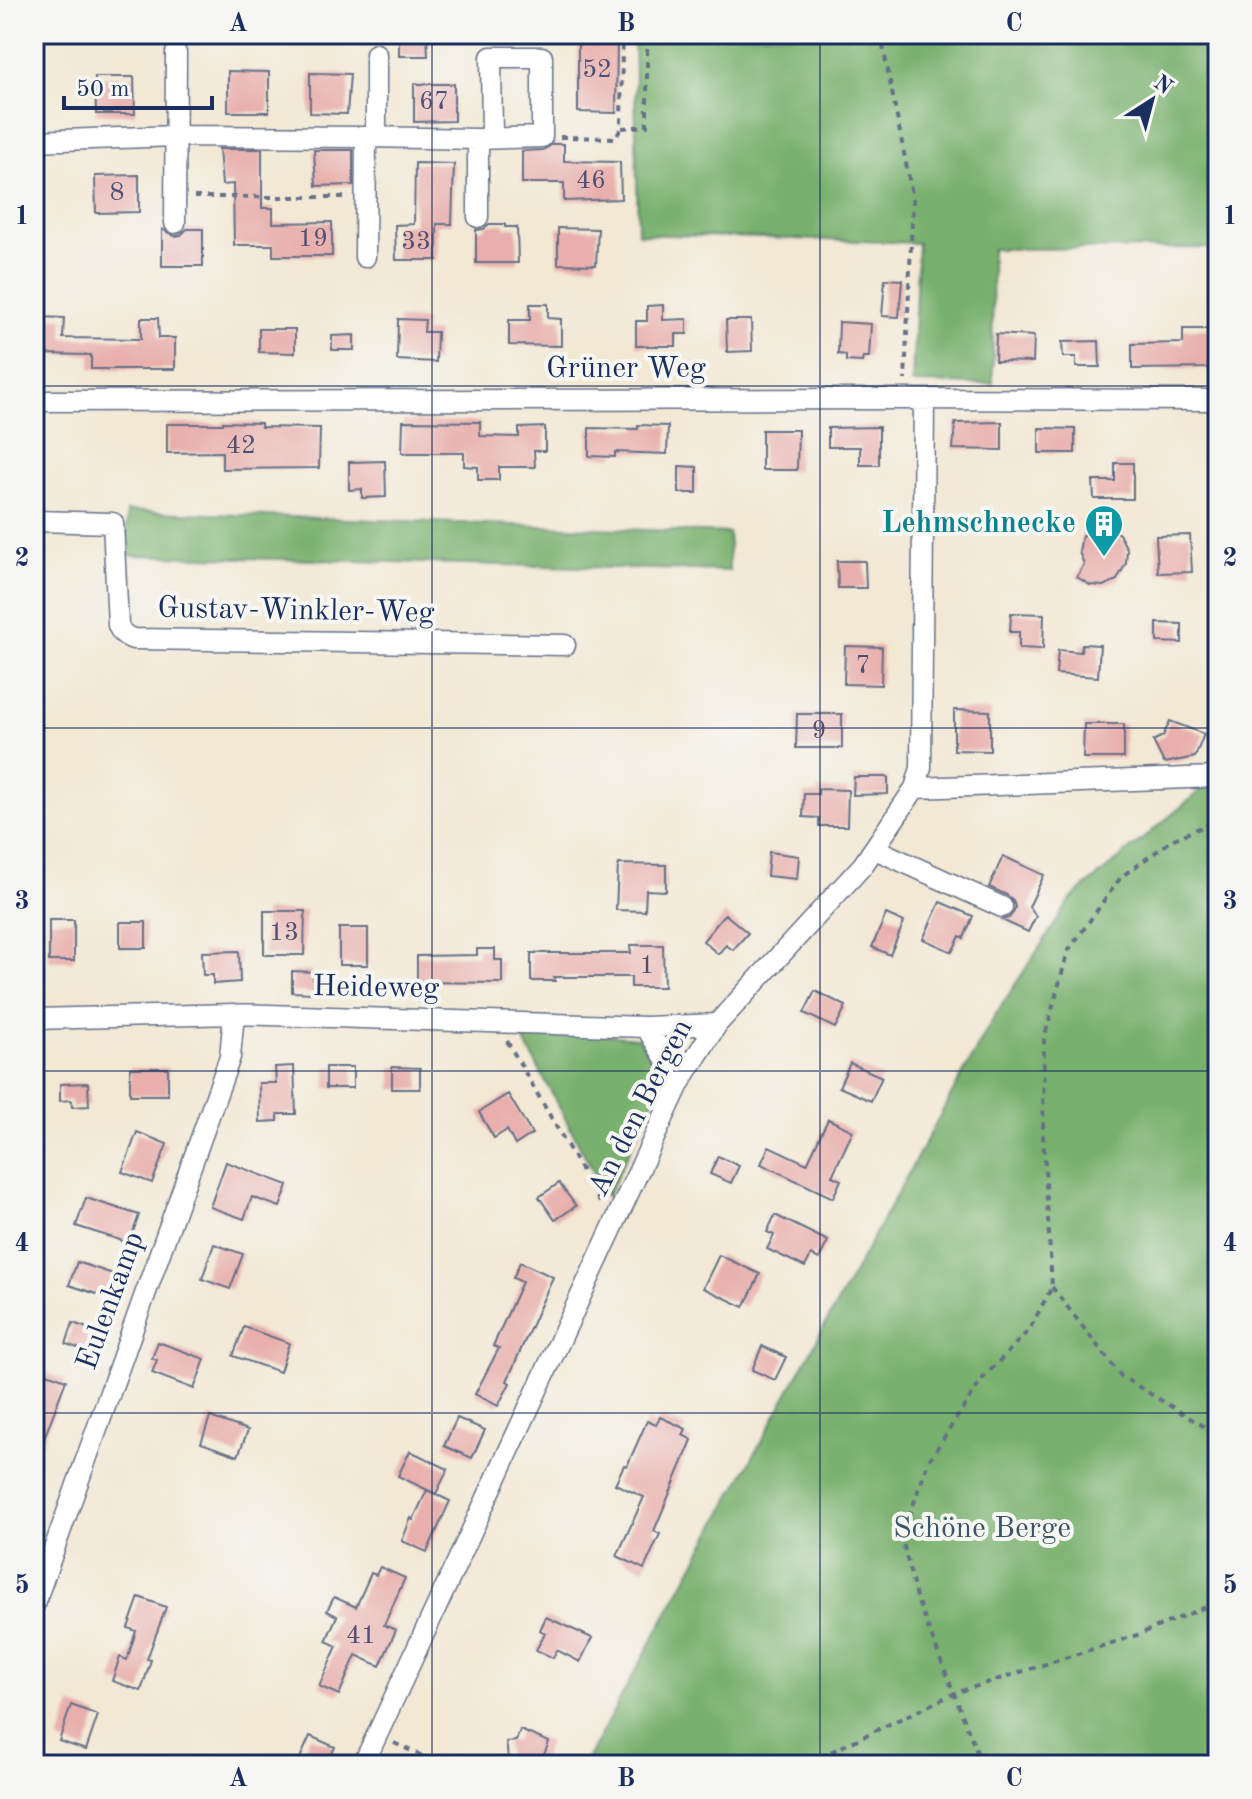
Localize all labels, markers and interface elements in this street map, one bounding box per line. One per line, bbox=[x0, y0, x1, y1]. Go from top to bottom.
text: A bbox=[228, 11, 248, 37]
text: B bbox=[617, 11, 635, 37]
text: C bbox=[1005, 11, 1023, 37]
house number: 52 bbox=[582, 57, 612, 83]
scale bar bbox=[64, 60, 212, 110]
north arrow bbox=[1112, 60, 1192, 140]
text: N bbox=[1149, 72, 1176, 99]
text: 50 m bbox=[76, 78, 130, 102]
house number: 67 bbox=[419, 89, 449, 115]
house number: 46 bbox=[576, 168, 606, 194]
house number: 8 bbox=[109, 180, 125, 206]
text: 1 bbox=[14, 204, 30, 230]
text: 1 bbox=[1222, 204, 1238, 230]
house number: 19 bbox=[298, 226, 328, 252]
house number: 33 bbox=[401, 229, 431, 255]
street label: Grüner Weg bbox=[546, 354, 706, 384]
house number: 42 bbox=[226, 433, 256, 459]
building icon: Lehmschnecke bbox=[1083, 503, 1125, 558]
place label: Lehmschnecke bbox=[881, 509, 1076, 539]
text: 2 bbox=[14, 546, 30, 572]
text: 2 bbox=[1222, 546, 1238, 572]
street label: Gustav-Winkler-Weg bbox=[157, 594, 435, 628]
house number: 7 bbox=[855, 653, 871, 679]
house number: 9 bbox=[811, 718, 827, 744]
text: 3 bbox=[14, 889, 30, 915]
text: 3 bbox=[1222, 889, 1238, 915]
house number: 13 bbox=[269, 920, 299, 946]
house number: 1 bbox=[639, 953, 655, 979]
street label: Heideweg bbox=[312, 972, 440, 1004]
street label: An den Bergen bbox=[583, 1014, 699, 1202]
street label: Eulenkamp bbox=[72, 1228, 150, 1374]
text: 4 bbox=[14, 1231, 30, 1257]
text: 4 bbox=[1222, 1231, 1238, 1257]
park label: Schöne Berge bbox=[893, 1514, 1071, 1544]
text: 5 bbox=[14, 1573, 30, 1599]
text: 5 bbox=[1222, 1573, 1238, 1599]
house number: 41 bbox=[346, 1623, 376, 1649]
text: A bbox=[228, 1766, 248, 1792]
text: B bbox=[617, 1766, 635, 1792]
text: C bbox=[1005, 1766, 1023, 1792]

